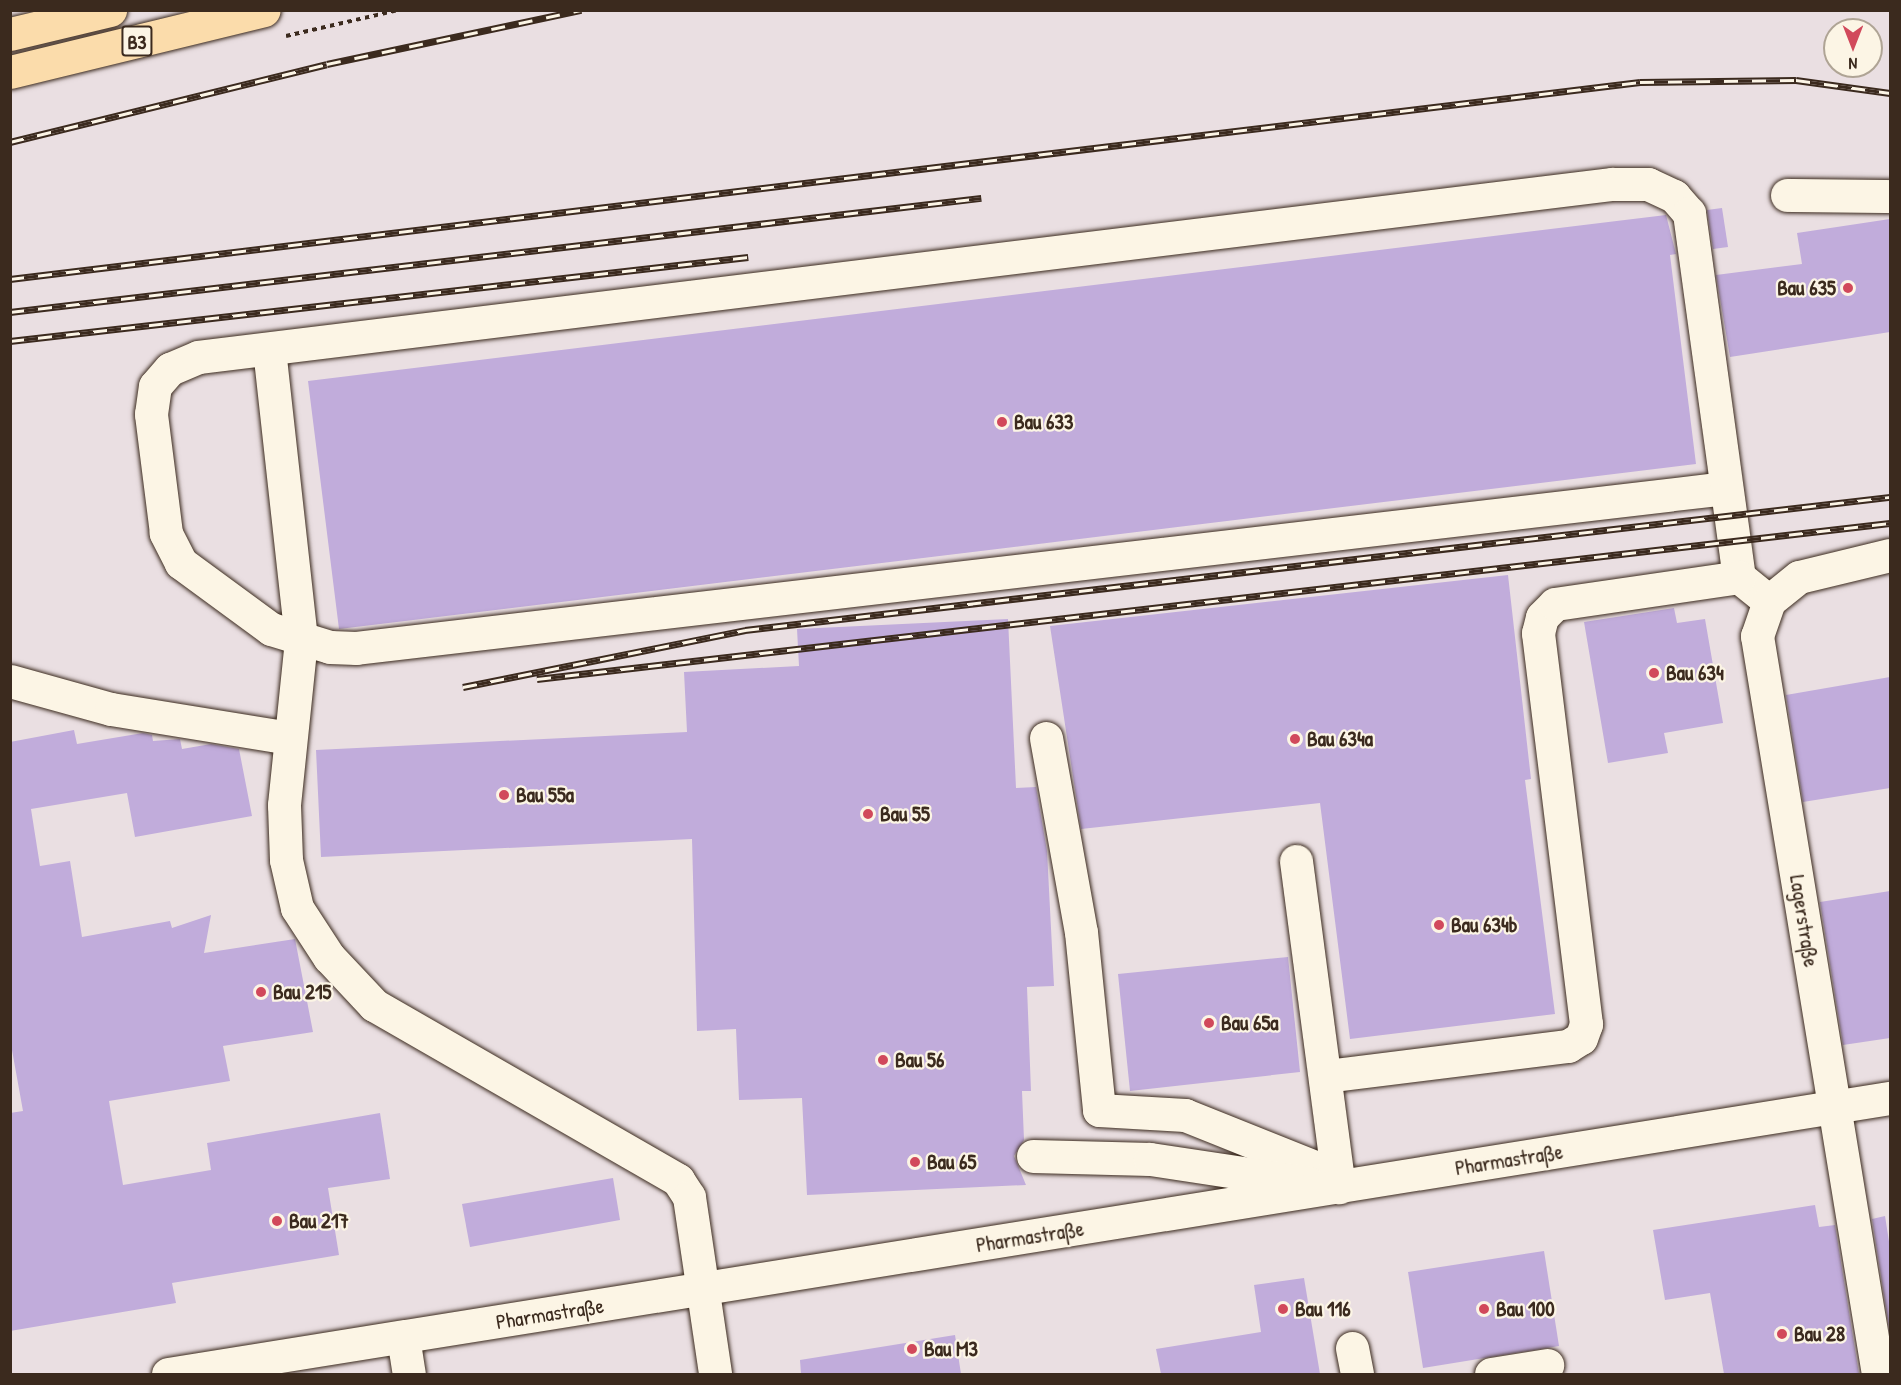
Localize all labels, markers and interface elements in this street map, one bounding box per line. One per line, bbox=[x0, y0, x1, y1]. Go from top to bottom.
north arrow bbox=[1823, 18, 1883, 78]
road number: B3 bbox=[120, 24, 154, 58]
text: N bbox=[1849, 53, 1857, 75]
place label: Bau 635 bbox=[1777, 275, 1836, 301]
marker: Bau 635 bbox=[1841, 281, 1855, 295]
place label: Bau 633 bbox=[1014, 409, 1073, 435]
marker: Bau 633 bbox=[995, 415, 1009, 429]
place label: Bau 634 bbox=[1666, 660, 1724, 686]
marker: Bau 634 bbox=[1647, 666, 1661, 680]
place label: Bau 634a bbox=[1307, 726, 1373, 752]
marker: Bau 634a bbox=[1288, 732, 1302, 746]
place label: Bau 55a bbox=[516, 782, 574, 808]
marker: Bau 55a bbox=[497, 788, 511, 802]
place label: Bau 55 bbox=[880, 801, 930, 827]
marker: Bau 55 bbox=[861, 807, 875, 821]
street label: Lagerstraße bbox=[1784, 873, 1824, 969]
place label: Bau 634b bbox=[1451, 912, 1517, 938]
marker: Bau 634b bbox=[1432, 918, 1446, 932]
place label: Bau 215 bbox=[273, 979, 331, 1005]
marker: Bau 215 bbox=[254, 985, 268, 999]
place label: Bau 65a bbox=[1221, 1010, 1279, 1036]
marker: Bau 65a bbox=[1202, 1016, 1216, 1030]
place label: Bau 56 bbox=[895, 1047, 944, 1073]
marker: Bau 56 bbox=[876, 1053, 890, 1067]
street label: Pharmastraße bbox=[1453, 1139, 1565, 1181]
place label: Bau 65 bbox=[927, 1149, 976, 1175]
marker: Bau 65 bbox=[908, 1155, 922, 1169]
place label: Bau 217 bbox=[289, 1208, 349, 1234]
marker: Bau 217 bbox=[270, 1214, 284, 1228]
street label: Pharmastraße bbox=[974, 1216, 1086, 1258]
street label: Pharmastraße bbox=[494, 1293, 606, 1335]
place label: Bau 116 bbox=[1295, 1296, 1351, 1322]
place label: Bau 100 bbox=[1496, 1296, 1555, 1322]
marker: Bau 116 bbox=[1276, 1302, 1290, 1316]
marker: Bau 100 bbox=[1477, 1302, 1491, 1316]
place label: Bau 28 bbox=[1794, 1321, 1845, 1347]
marker: Bau 28 bbox=[1775, 1327, 1789, 1341]
place label: Bau M3 bbox=[924, 1336, 978, 1362]
marker: Bau M3 bbox=[905, 1342, 919, 1356]

